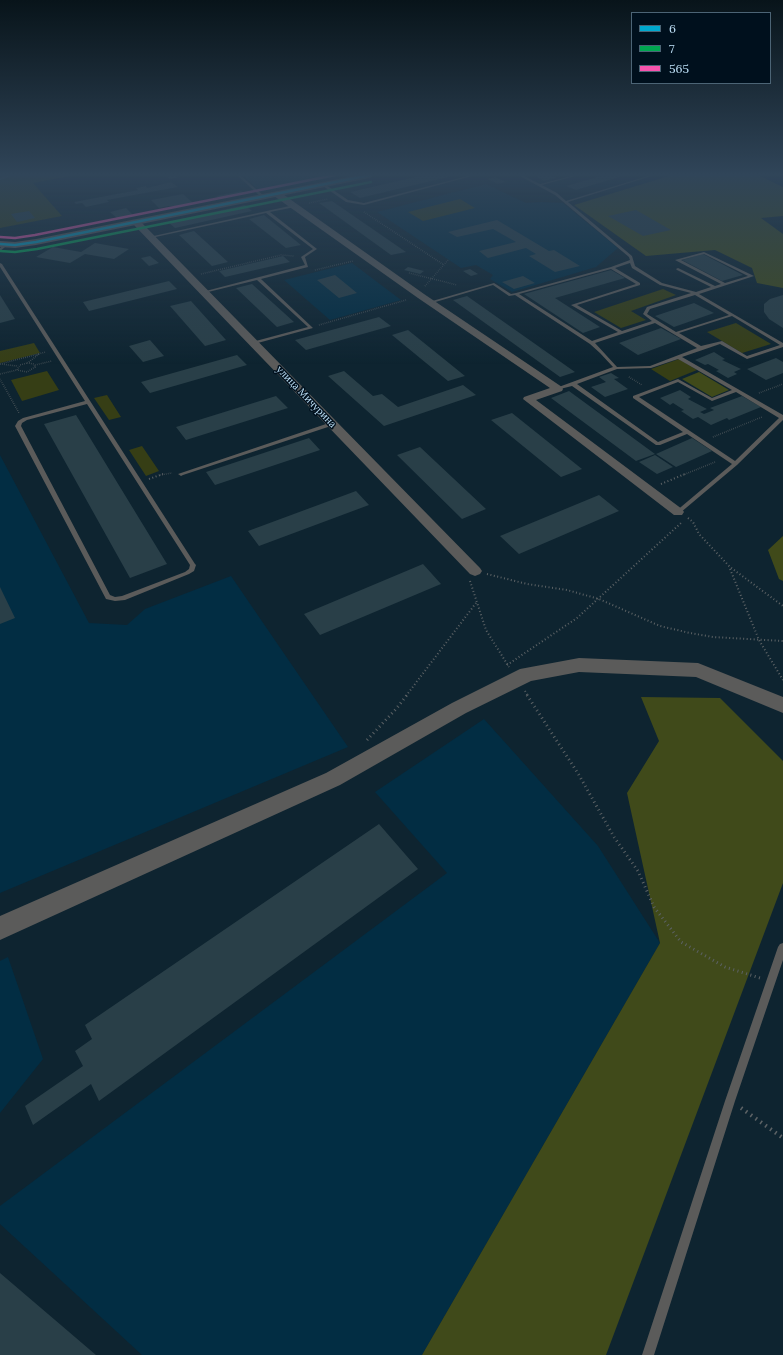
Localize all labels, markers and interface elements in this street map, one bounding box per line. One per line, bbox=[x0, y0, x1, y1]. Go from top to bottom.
legend bbox=[631, 12, 771, 84]
text: 6 bbox=[669, 21, 676, 36]
text: 7 bbox=[669, 41, 675, 56]
text: 565 bbox=[669, 61, 689, 76]
street label: улица Мичурина bbox=[273, 364, 339, 430]

